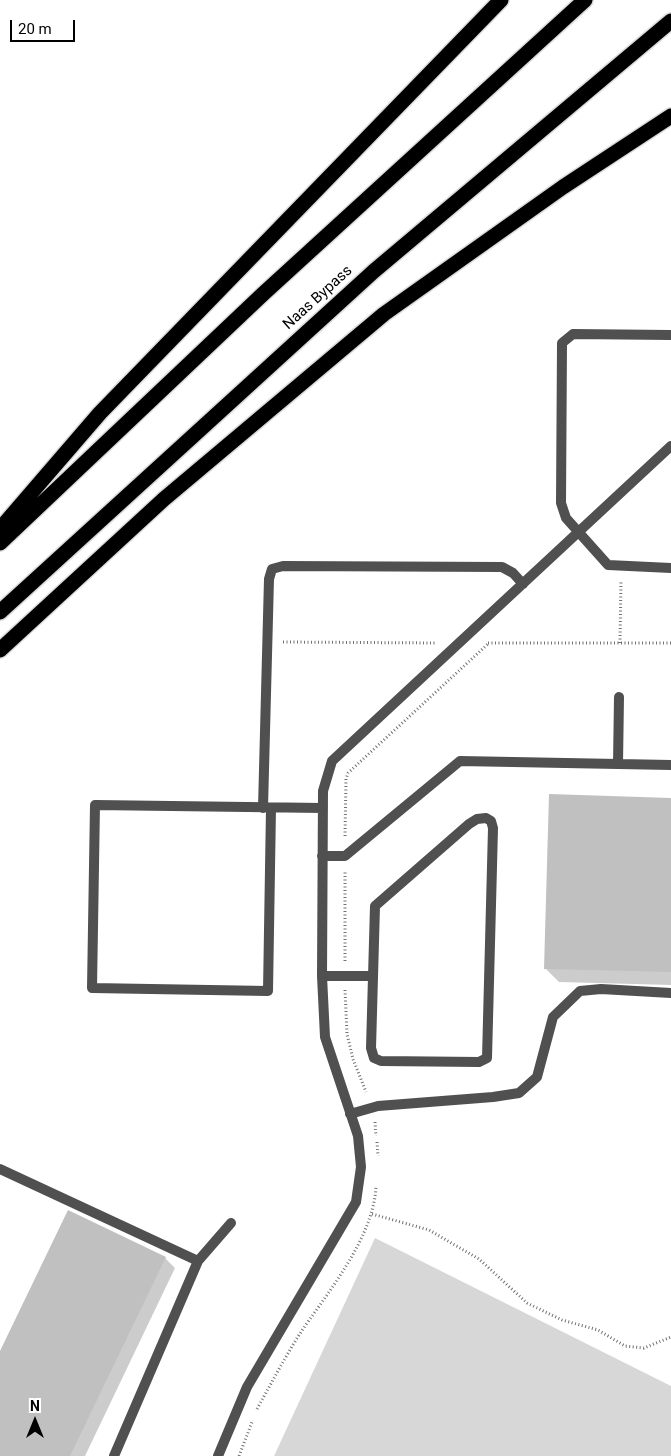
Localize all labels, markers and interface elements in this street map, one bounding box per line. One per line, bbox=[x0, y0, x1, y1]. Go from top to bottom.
scale bar bbox=[12, 10, 78, 42]
text: 20 m bbox=[18, 20, 52, 38]
street label: Naas Bypass bbox=[280, 262, 356, 334]
north arrow bbox=[10, 1396, 60, 1446]
text: N bbox=[30, 1398, 40, 1414]

